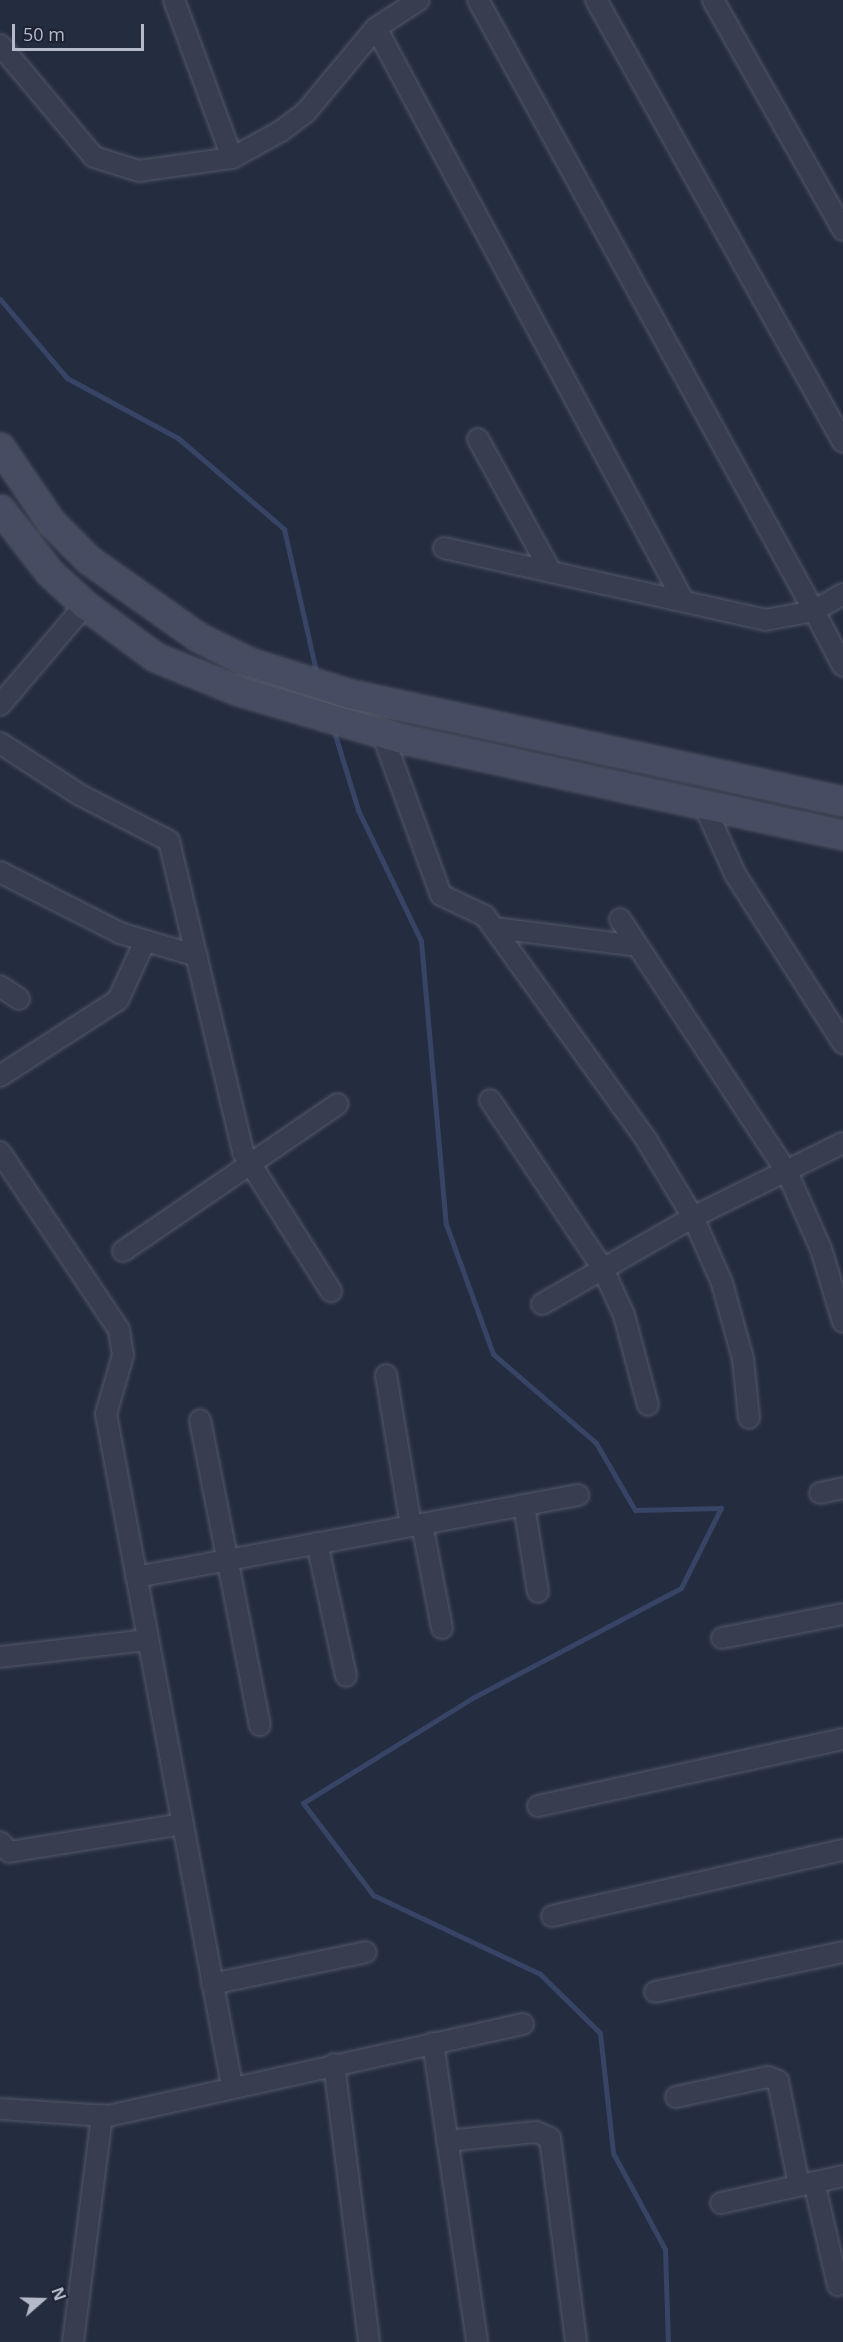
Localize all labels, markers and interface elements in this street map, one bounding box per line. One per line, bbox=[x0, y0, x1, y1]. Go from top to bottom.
scale bar bbox=[15, 12, 147, 50]
text: 50 m bbox=[23, 22, 65, 46]
north arrow bbox=[12, 2270, 72, 2330]
text: N bbox=[46, 2284, 71, 2304]

